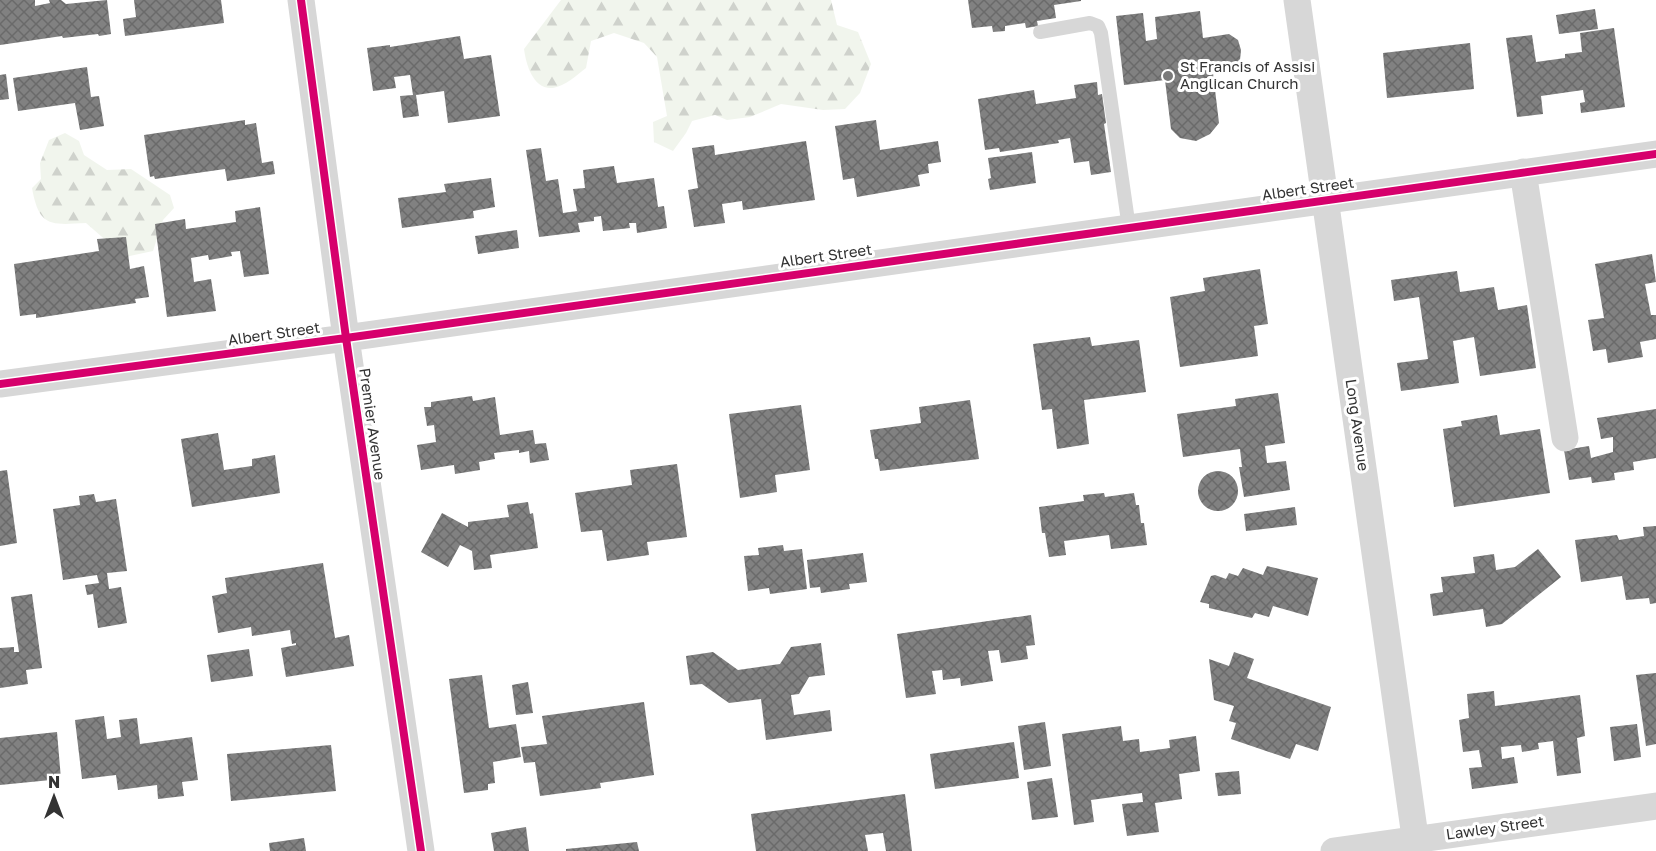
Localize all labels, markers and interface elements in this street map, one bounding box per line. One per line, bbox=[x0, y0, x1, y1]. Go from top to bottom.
place label: St Francis of Assisi Anglican Church bbox=[1180, 57, 1315, 92]
marker: St Francis of Assisi Anglican Church bbox=[1161, 69, 1175, 83]
street label: Albert Street bbox=[1261, 173, 1355, 203]
street label: Albert Street bbox=[779, 240, 873, 270]
street label: Albert Street bbox=[227, 318, 321, 348]
street label: Premier Avenue bbox=[356, 367, 390, 481]
street label: Long Avenue bbox=[1343, 378, 1373, 472]
north arrow bbox=[24, 767, 84, 827]
text: N bbox=[48, 772, 60, 792]
street label: Lawley Street bbox=[1445, 811, 1545, 843]

